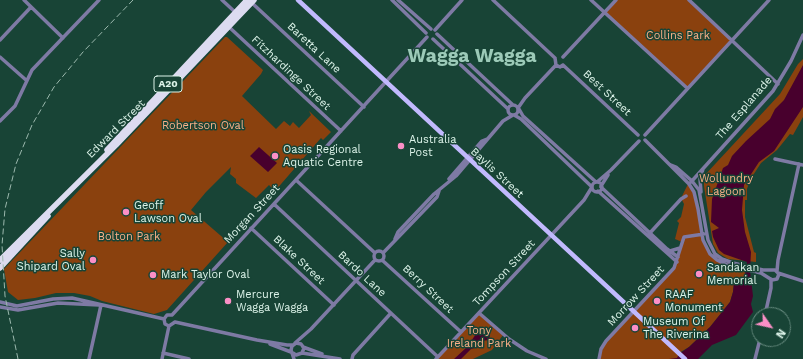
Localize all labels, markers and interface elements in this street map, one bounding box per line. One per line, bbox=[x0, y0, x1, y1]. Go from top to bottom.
street label: Baretta Lane bbox=[285, 20, 343, 76]
park label: Collins Park bbox=[646, 29, 710, 43]
street label: Fitzhardinge Street bbox=[249, 33, 333, 113]
district label: Wagga Wagga bbox=[408, 45, 536, 67]
street label: Best Street bbox=[580, 67, 634, 119]
street label: The Esplanade bbox=[713, 74, 775, 142]
road number: A20 bbox=[154, 76, 182, 92]
street label: Edward Street bbox=[84, 97, 148, 161]
park label: Robertson Oval bbox=[162, 119, 244, 133]
place label: Australia Post bbox=[409, 133, 456, 159]
marker: Australia Post bbox=[396, 141, 406, 151]
place label: Oasis Regional Aquatic Centre bbox=[283, 143, 363, 169]
street label: Baylis Street bbox=[468, 145, 526, 201]
marker: Oasis Regional Aquatic Centre bbox=[270, 151, 280, 161]
park label: Wollundry Lagoon bbox=[699, 172, 753, 198]
street label: Morgan Street bbox=[221, 182, 283, 246]
place label: Geoff Lawson Oval bbox=[134, 199, 202, 225]
marker: Geoff Lawson Oval bbox=[121, 207, 131, 217]
park label: Bolton Park bbox=[98, 230, 160, 244]
street label: Blake Street bbox=[270, 233, 328, 287]
street label: Tompson Street bbox=[470, 237, 538, 309]
place label: Sally Shipard Oval bbox=[17, 247, 85, 273]
street label: Bardo Lane bbox=[335, 248, 389, 300]
marker: Sally Shipard Oval bbox=[88, 255, 98, 265]
place label: Sandakan Memorial bbox=[707, 261, 759, 287]
street label: Berry Street bbox=[400, 262, 456, 316]
street label: Morrow Street bbox=[605, 263, 667, 329]
place label: Mark Taylor Oval bbox=[161, 268, 250, 282]
marker: Sandakan Memorial bbox=[694, 269, 704, 279]
marker: Mark Taylor Oval bbox=[148, 270, 158, 280]
place label: Mercure Wagga Wagga bbox=[236, 288, 308, 314]
place label: RAAF Monument bbox=[665, 288, 723, 314]
marker: Mercure Wagga Wagga bbox=[223, 296, 233, 306]
marker: RAAF Monument bbox=[652, 296, 662, 306]
north arrow bbox=[751, 307, 791, 347]
place label: Museum Of The Riverina bbox=[643, 315, 709, 341]
marker: Museum Of The Riverina bbox=[630, 323, 640, 333]
park label: Tony Ireland Park bbox=[447, 324, 511, 350]
text: N bbox=[773, 326, 788, 340]

